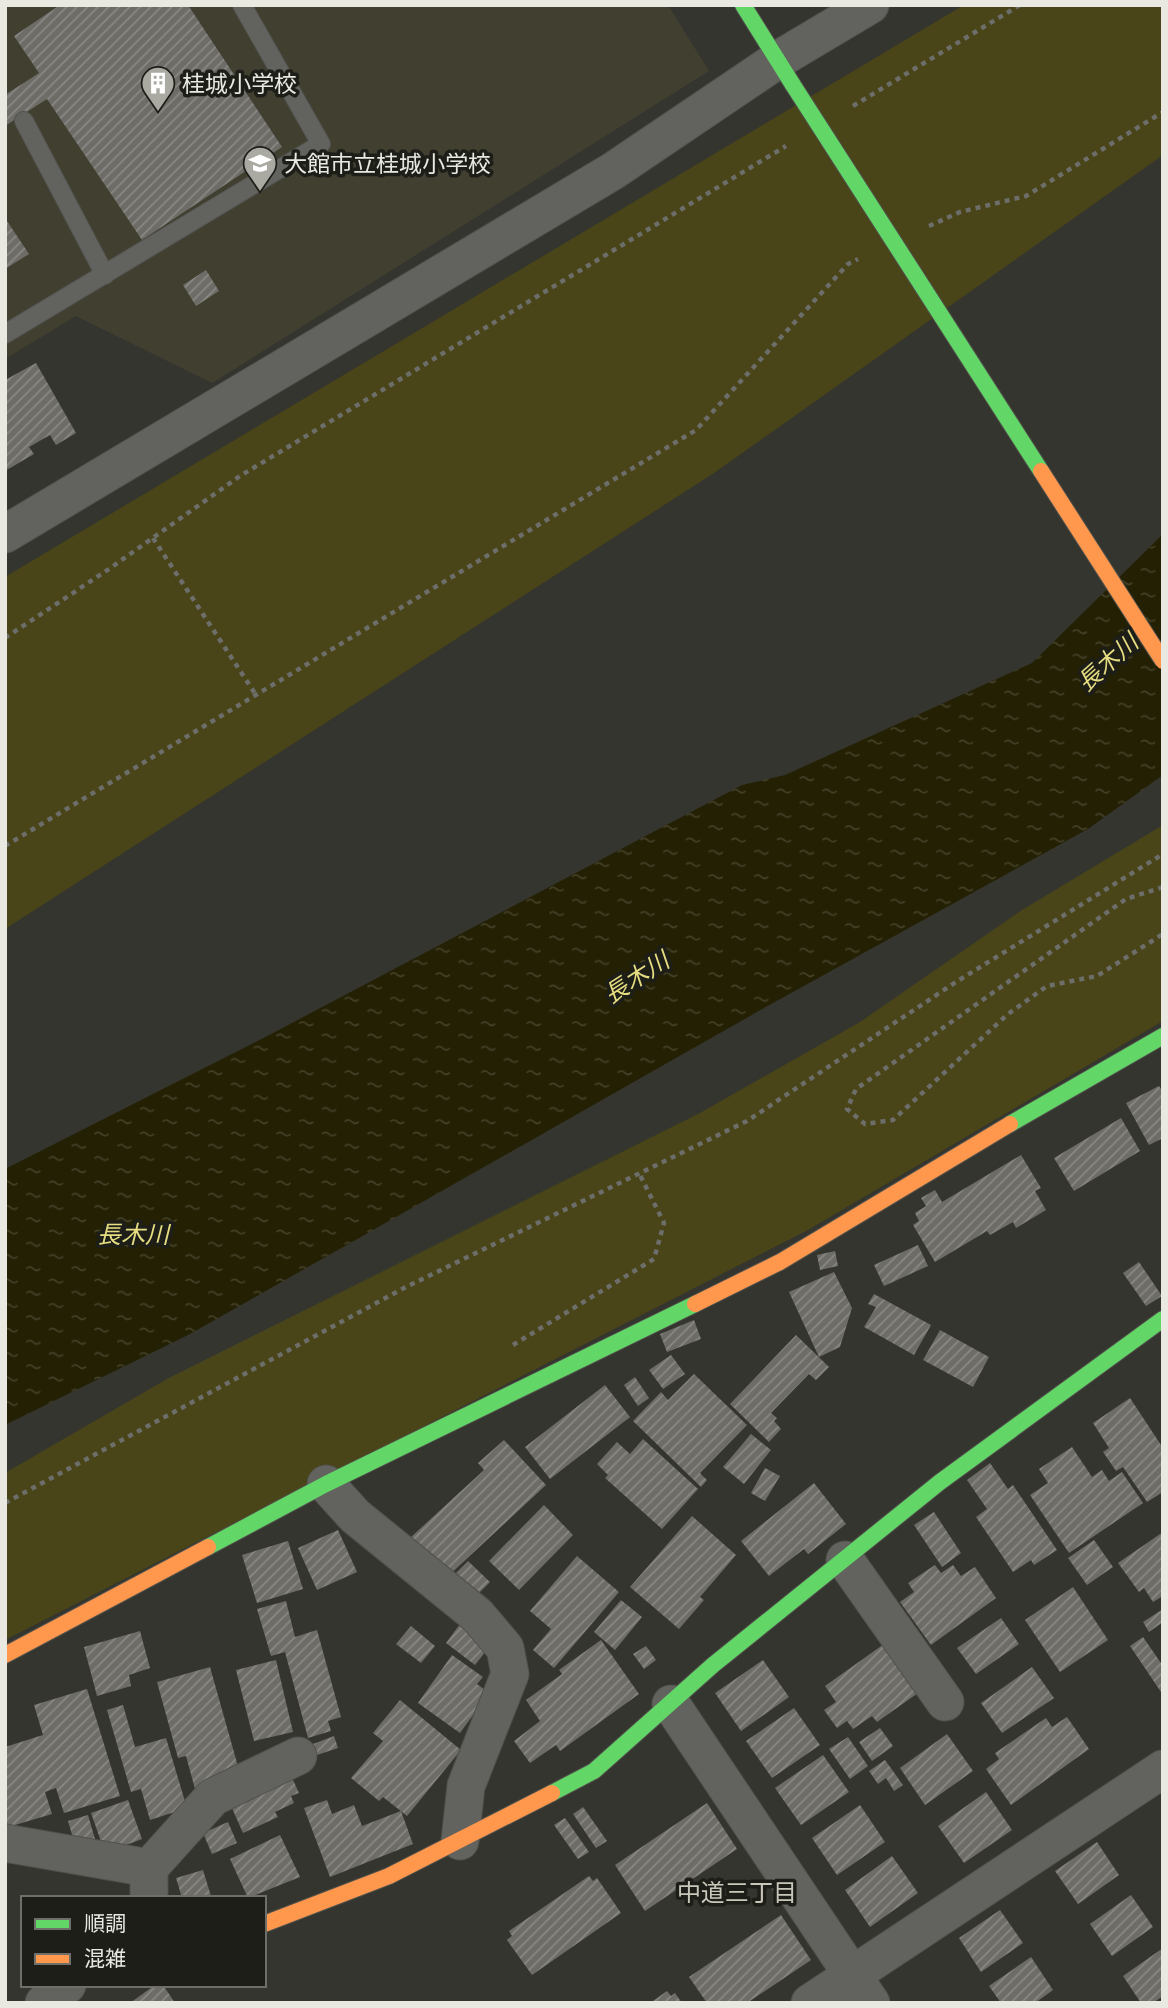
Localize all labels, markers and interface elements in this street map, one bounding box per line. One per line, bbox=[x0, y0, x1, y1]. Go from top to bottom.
building icon: 桂城小学校 bbox=[139, 64, 177, 113]
place label: 桂城小学校 bbox=[182, 70, 297, 97]
school or university icon: 大館市立桂城小学校 bbox=[241, 144, 279, 193]
place label: 大館市立桂城小学校 bbox=[284, 150, 491, 177]
water label: 長木川 bbox=[1071, 625, 1145, 696]
water label: 長木川 bbox=[598, 944, 676, 1008]
water label: 長木川 bbox=[97, 1220, 172, 1248]
district label: 中道三丁目 bbox=[677, 1878, 797, 1906]
legend bbox=[21, 1896, 266, 1987]
text: 順調 bbox=[84, 1911, 126, 1936]
text: 混雑 bbox=[84, 1946, 126, 1971]

